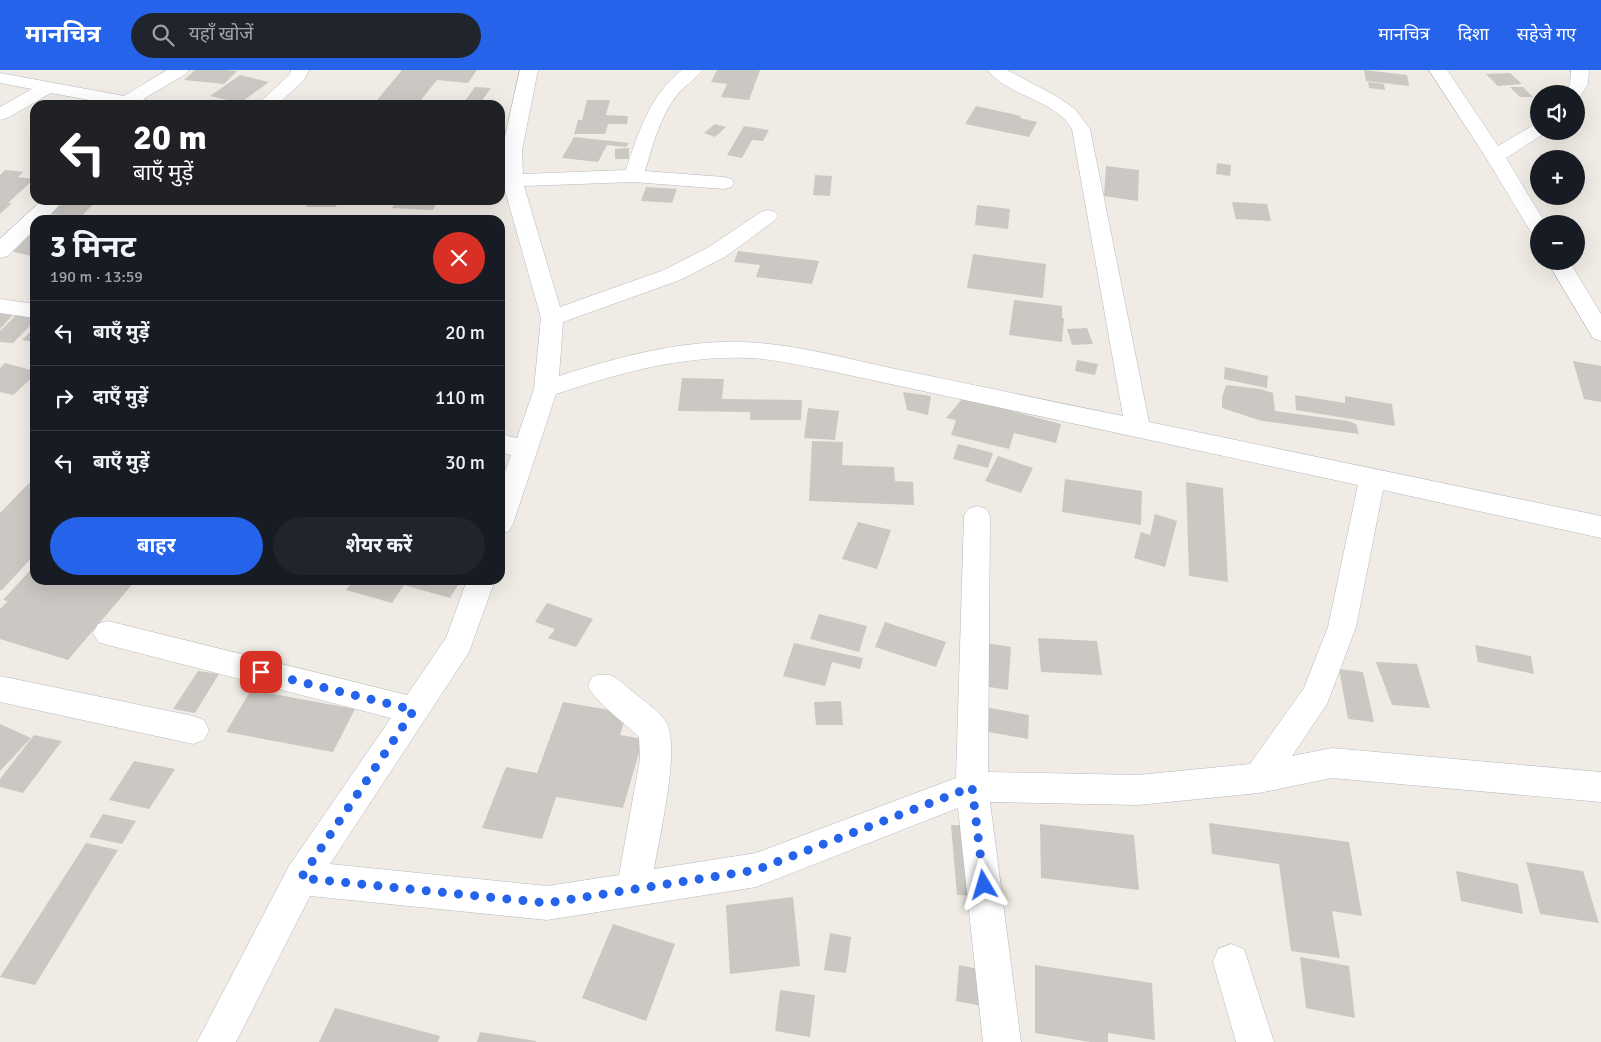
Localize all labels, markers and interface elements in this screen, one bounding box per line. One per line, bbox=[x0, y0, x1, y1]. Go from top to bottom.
search box bbox=[131, 13, 481, 58]
text: मानचित्र bbox=[25, 19, 101, 49]
icon: search bbox=[149, 21, 177, 49]
text: यहाँ खोजें bbox=[189, 22, 253, 46]
text: मानचित्र bbox=[1378, 23, 1430, 45]
text: दिशा bbox=[1458, 23, 1489, 45]
text: सहेजे गए bbox=[1517, 23, 1576, 45]
map controls bbox=[1530, 85, 1585, 270]
button: sound bbox=[1530, 85, 1585, 140]
text: 20 m bbox=[133, 116, 207, 159]
icon: left bbox=[50, 120, 115, 185]
button: + bbox=[1530, 150, 1585, 205]
text: बाएँ मुड़ें bbox=[133, 159, 193, 186]
button: − bbox=[1530, 215, 1585, 270]
text: 3 मिनट bbox=[50, 229, 136, 266]
button: close bbox=[433, 232, 485, 284]
text: 190 m · 13:59 bbox=[50, 267, 143, 287]
icon: left bbox=[50, 319, 78, 347]
text: बाएँ मुड़ें bbox=[93, 320, 149, 344]
text: 20 m bbox=[445, 321, 485, 345]
icon: right bbox=[50, 384, 78, 412]
text: दाएँ मुड़ें bbox=[93, 385, 148, 409]
text: 110 m bbox=[435, 386, 485, 410]
icon: left bbox=[50, 449, 78, 477]
text: बाएँ मुड़ें bbox=[93, 450, 149, 474]
text: 30 m bbox=[445, 451, 485, 475]
button: बाहर bbox=[50, 517, 263, 575]
button: शेयर करें bbox=[273, 517, 485, 575]
pin bbox=[240, 651, 282, 693]
icon: arrive bbox=[247, 658, 275, 686]
position arrow bbox=[957, 858, 1009, 910]

